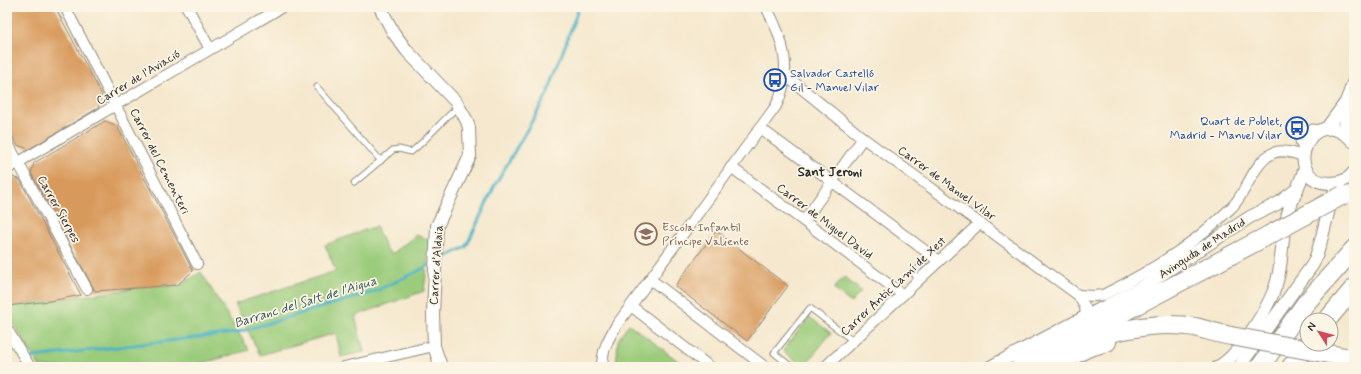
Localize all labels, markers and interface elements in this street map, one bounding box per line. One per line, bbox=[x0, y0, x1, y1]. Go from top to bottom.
street label: Carrer de l’Aviació bbox=[93, 46, 184, 109]
place label: Salvador Castelló Gil - Manuel Vilar bbox=[790, 66, 880, 96]
bus stop icon: Salvador Castelló Gil - Manuel Vilar bbox=[762, 67, 788, 93]
street label: Carrer del Cementeri bbox=[125, 106, 193, 217]
place label: Quart de Poblet, Madrid - Manuel Vilar bbox=[1170, 114, 1282, 144]
bus stop icon: Quart de Poblet, Madrid - Manuel Vilar bbox=[1284, 115, 1310, 141]
street label: Carrer de Manuel Vilar bbox=[894, 143, 999, 225]
district label: Sant Jeroni bbox=[798, 164, 862, 181]
street label: Carrer Sierpes bbox=[33, 173, 83, 246]
street label: Carrer de Miguel David bbox=[773, 180, 876, 263]
street label: Avinguda de Madrid bbox=[1156, 215, 1249, 283]
place label: Escola Infantil Príncipe Valiente bbox=[662, 220, 749, 250]
school or university icon: Escola Infantil Príncipe Valiente bbox=[633, 221, 659, 247]
street label: Carrer d’Aldaia bbox=[426, 225, 448, 306]
street label: Carrer Antic Camí de Xest bbox=[837, 233, 950, 340]
water label: Barranc del Salt de l'Aigua bbox=[232, 273, 379, 332]
north arrow bbox=[1299, 312, 1339, 352]
text: N bbox=[1304, 320, 1320, 334]

